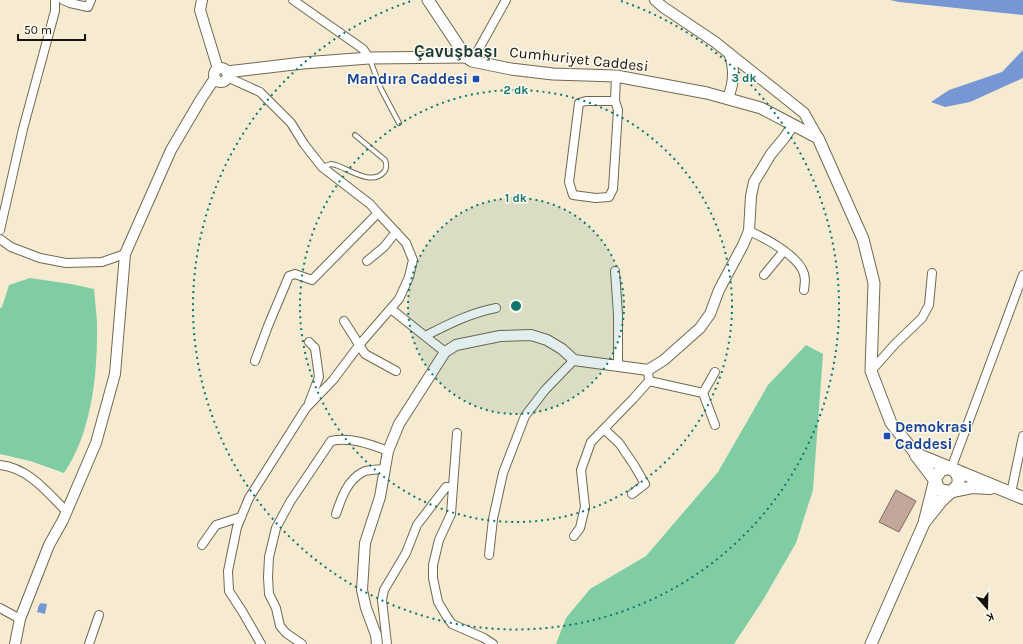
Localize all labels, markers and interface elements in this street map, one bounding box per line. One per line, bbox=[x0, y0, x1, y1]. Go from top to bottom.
scale bar bbox=[18, 16, 85, 42]
text: 50 m bbox=[24, 23, 52, 37]
district label: Çavuşbaşı bbox=[414, 41, 498, 61]
street label: Cumhuriyet Caddesi bbox=[509, 43, 649, 75]
place label: Mandıra Caddesi bbox=[347, 70, 468, 88]
text: 3 dk bbox=[732, 71, 756, 85]
marker: Mandıra Caddesi bbox=[471, 74, 481, 84]
text: 2 dk bbox=[504, 83, 528, 97]
text: 1 dk bbox=[505, 191, 527, 205]
centre of rings bbox=[509, 299, 523, 313]
place label: Demokrasi Caddesi bbox=[895, 418, 972, 453]
marker: Demokrasi Caddesi bbox=[882, 431, 892, 441]
north arrow bbox=[967, 588, 1007, 628]
text: K bbox=[984, 610, 996, 625]

